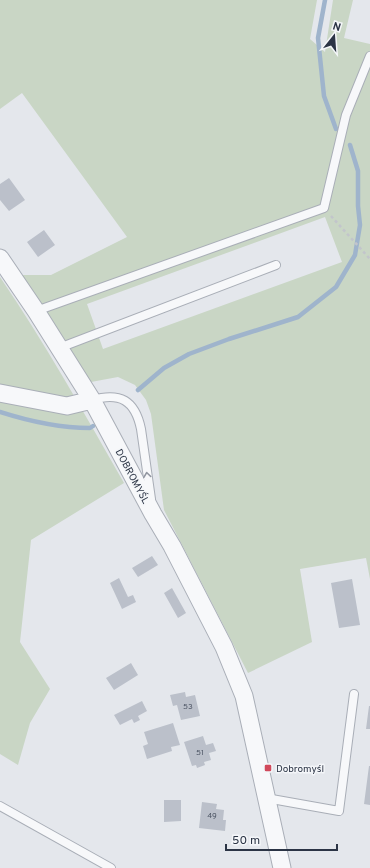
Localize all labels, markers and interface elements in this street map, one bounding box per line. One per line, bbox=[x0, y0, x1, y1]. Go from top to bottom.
north arrow bbox=[314, 16, 354, 56]
text: N bbox=[331, 20, 342, 35]
street label: DOBROMYŚL bbox=[112, 447, 152, 507]
one-way arrow bbox=[143, 472, 152, 478]
house number: 53 bbox=[183, 702, 193, 712]
house number: 51 bbox=[196, 748, 204, 758]
marker: Dobromyśl bbox=[263, 763, 273, 773]
place label: Dobromyśl bbox=[276, 763, 324, 776]
house number: 49 bbox=[207, 811, 217, 821]
scale bar bbox=[226, 826, 337, 852]
text: 50 m bbox=[232, 833, 260, 849]

